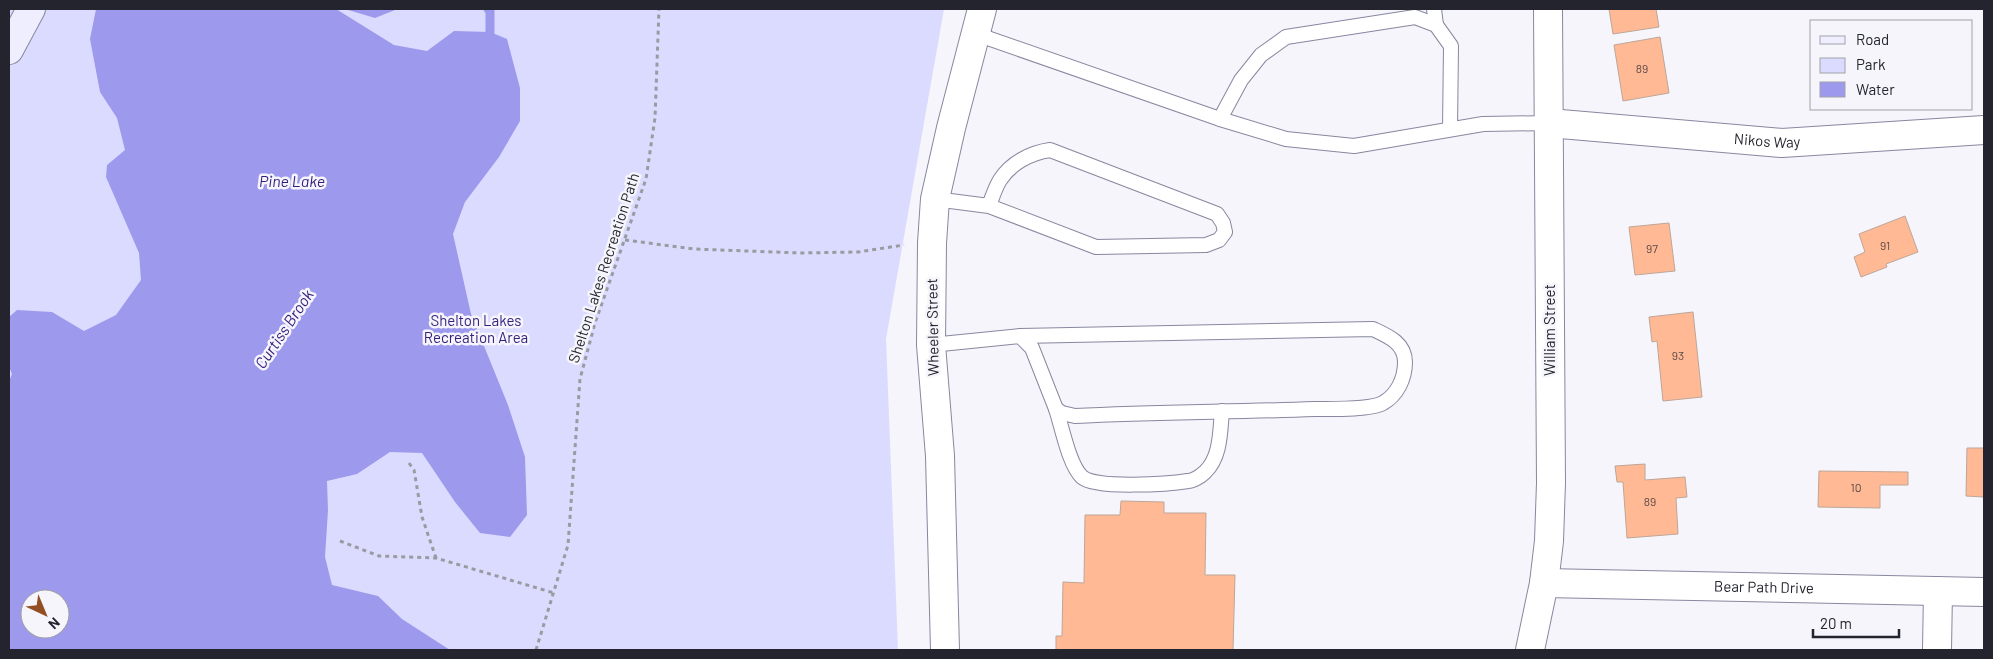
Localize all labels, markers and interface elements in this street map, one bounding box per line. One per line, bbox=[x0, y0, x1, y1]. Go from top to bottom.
legend bbox=[1810, 20, 1973, 110]
text: Road bbox=[1856, 30, 1889, 48]
text: Park bbox=[1856, 55, 1886, 73]
house number: 89 bbox=[1636, 61, 1648, 75]
text: Water bbox=[1856, 80, 1895, 98]
street label: Nikos Way bbox=[1733, 129, 1801, 151]
street label: Shelton Lakes Recreation Path bbox=[564, 170, 642, 365]
water label: Pine Lake bbox=[259, 171, 325, 190]
house number: 91 bbox=[1880, 238, 1890, 252]
house number: 97 bbox=[1646, 241, 1658, 255]
street label: Wheeler Street bbox=[922, 278, 942, 376]
street label: William Street bbox=[1540, 284, 1558, 376]
water label: Curtiss Brook bbox=[250, 285, 317, 372]
park label: Shelton Lakes Recreation Area bbox=[424, 311, 528, 346]
house number: 93 bbox=[1672, 348, 1684, 362]
house number: 10 bbox=[1851, 480, 1861, 494]
house number: 89 bbox=[1644, 494, 1656, 508]
street label: Bear Path Drive bbox=[1714, 576, 1814, 597]
north arrow bbox=[20, 589, 70, 639]
scale bar bbox=[1813, 606, 1899, 638]
text: N bbox=[45, 614, 64, 633]
text: 20 m bbox=[1820, 614, 1852, 632]

